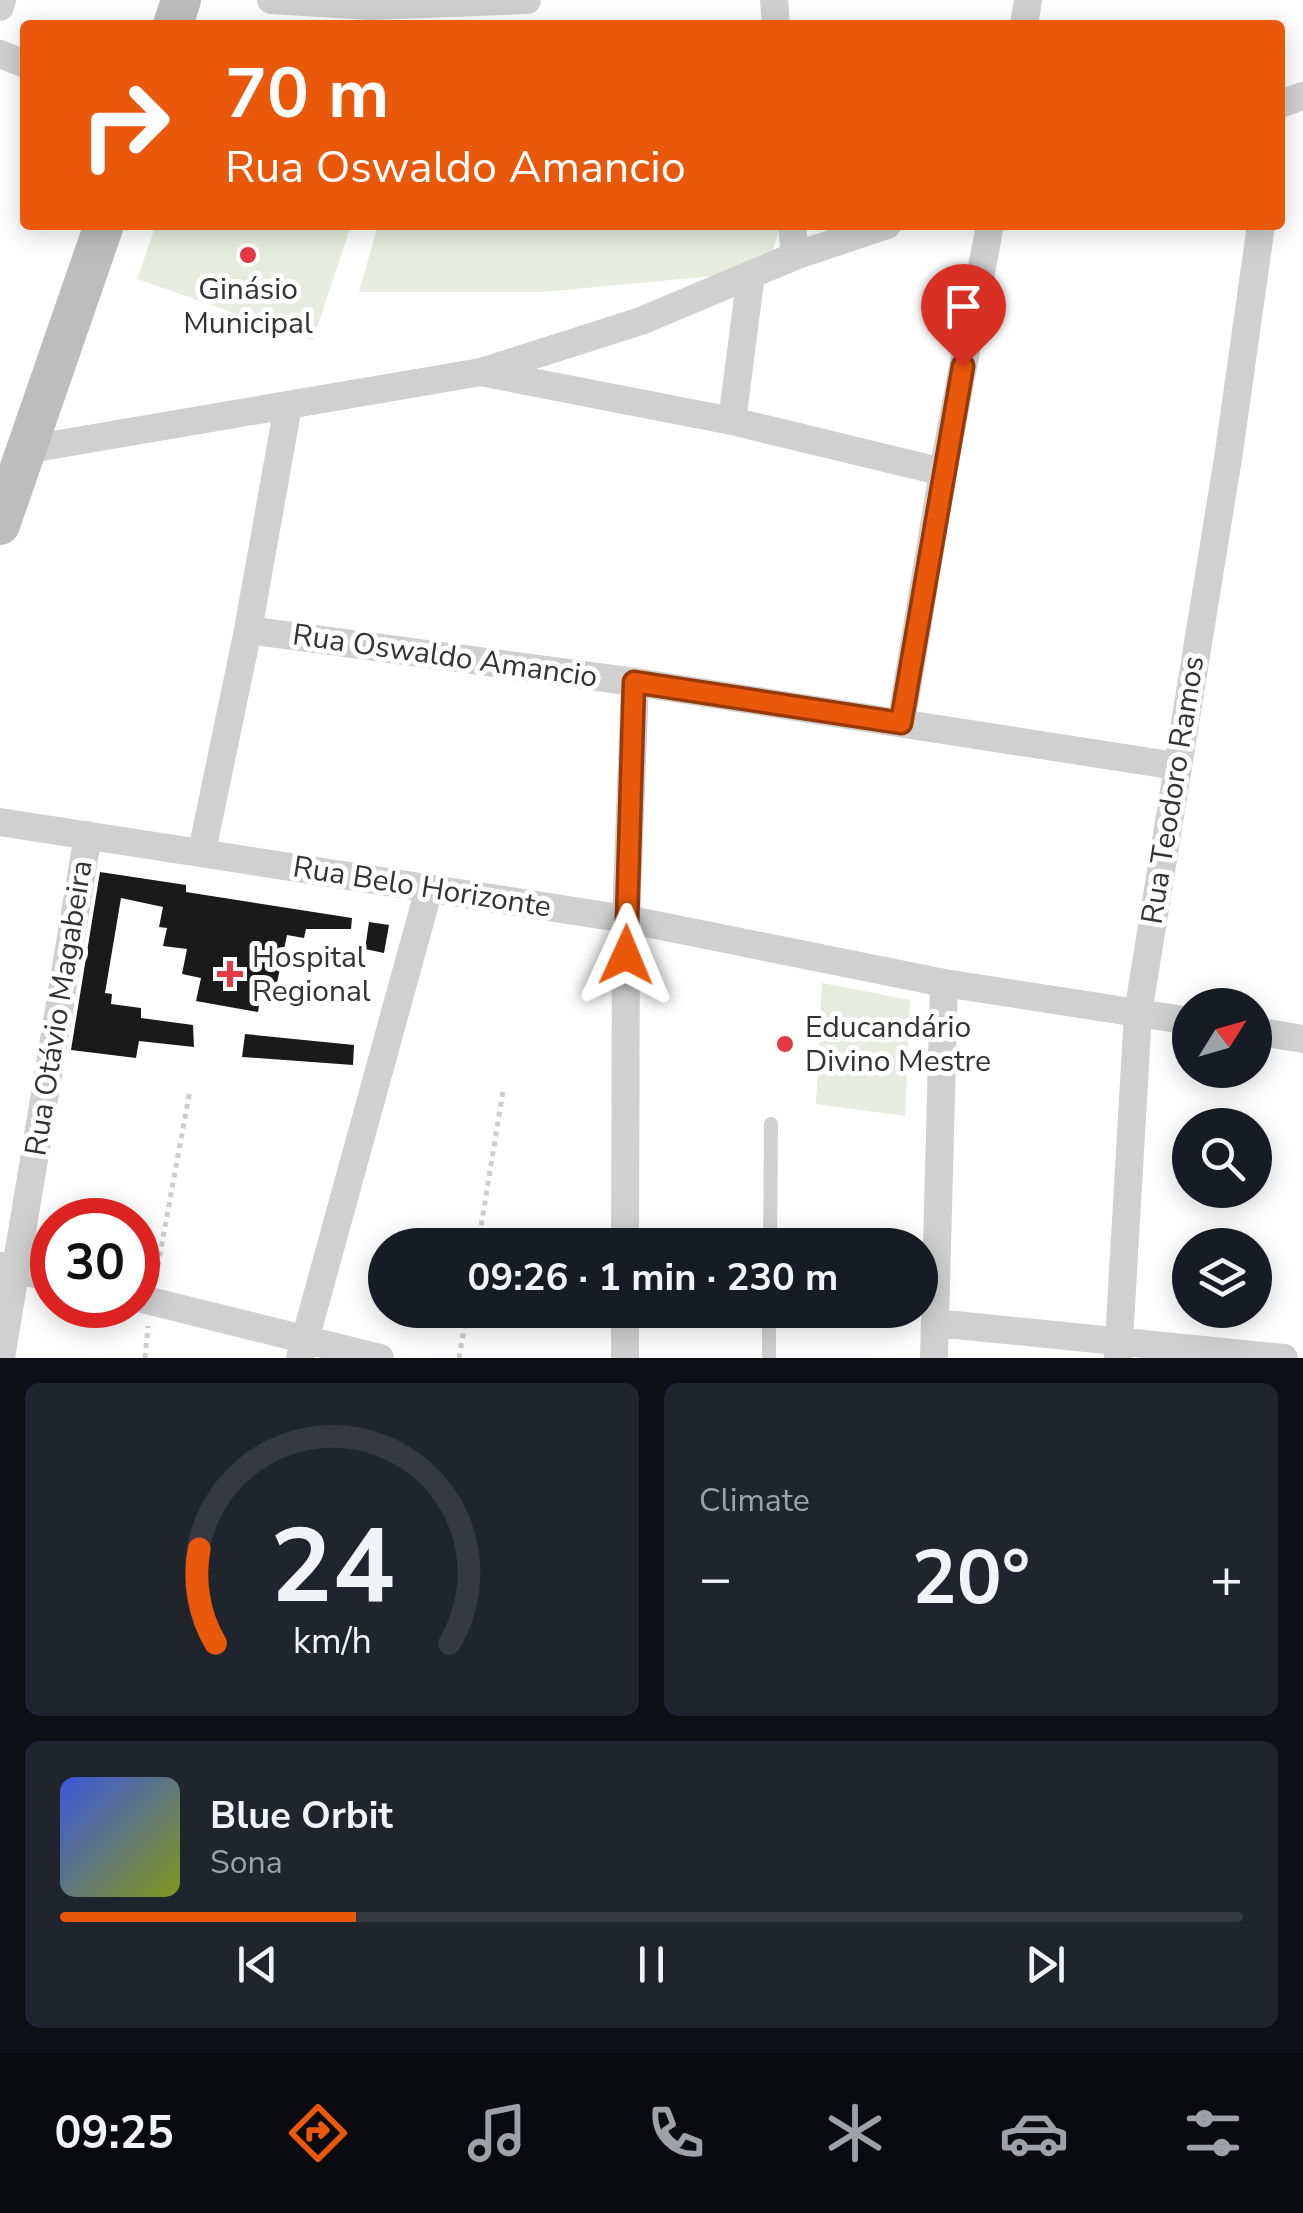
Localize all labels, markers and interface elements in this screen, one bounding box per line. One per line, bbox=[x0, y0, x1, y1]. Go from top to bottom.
text: 70 m bbox=[225, 46, 389, 142]
icon: right bbox=[60, 60, 190, 190]
text: Rua Oswaldo Amancio bbox=[225, 137, 686, 198]
marker: Ginásio Municipal bbox=[237, 244, 259, 266]
pin bbox=[921, 264, 1006, 367]
place label: Ginásio Municipal bbox=[183, 269, 313, 344]
icon: arrive bbox=[936, 279, 991, 334]
street label: Rua Oswaldo Amancio bbox=[290, 614, 600, 698]
street label: Rua Teodoro Ramos bbox=[1132, 653, 1214, 927]
street label: Rua Belo Horizonte bbox=[290, 846, 554, 928]
street label: Rua Otávio Magabeira bbox=[15, 857, 103, 1159]
position arrow bbox=[574, 903, 678, 1007]
place label: Hospital Regional bbox=[252, 937, 371, 1012]
marker: Hospital Regional bbox=[217, 961, 243, 987]
north arrow bbox=[1172, 988, 1272, 1088]
map controls bbox=[1172, 988, 1272, 1328]
place label: Educandário Divino Mestre bbox=[805, 1007, 991, 1082]
marker: Educandário Divino Mestre bbox=[774, 1033, 796, 1055]
button: search bbox=[1172, 1108, 1272, 1208]
speed limit sign: 30 bbox=[30, 1198, 160, 1328]
button: layers bbox=[1172, 1228, 1272, 1328]
text: 09:26 · 1 min · 230 m bbox=[468, 1252, 838, 1303]
text: Climate bbox=[699, 1479, 810, 1522]
text: 24 bbox=[270, 1496, 394, 1638]
text: 20° bbox=[912, 1527, 1030, 1629]
text: − bbox=[699, 1541, 732, 1616]
text: + bbox=[1210, 1541, 1243, 1616]
text: km/h bbox=[293, 1617, 371, 1666]
text: Blue Orbit bbox=[210, 1790, 393, 1841]
text: Sona bbox=[210, 1841, 283, 1884]
icon: previous bbox=[230, 1937, 285, 1992]
icon: pause bbox=[624, 1937, 679, 1992]
icon: next bbox=[1018, 1937, 1073, 1992]
icon: directions bbox=[283, 2098, 353, 2168]
icon: music bbox=[462, 2098, 532, 2168]
icon: phone bbox=[641, 2098, 711, 2168]
icon: climate bbox=[820, 2098, 890, 2168]
icon: car bbox=[999, 2098, 1069, 2168]
icon: filters bbox=[1178, 2098, 1248, 2168]
text: 09:25 bbox=[55, 2103, 174, 2164]

